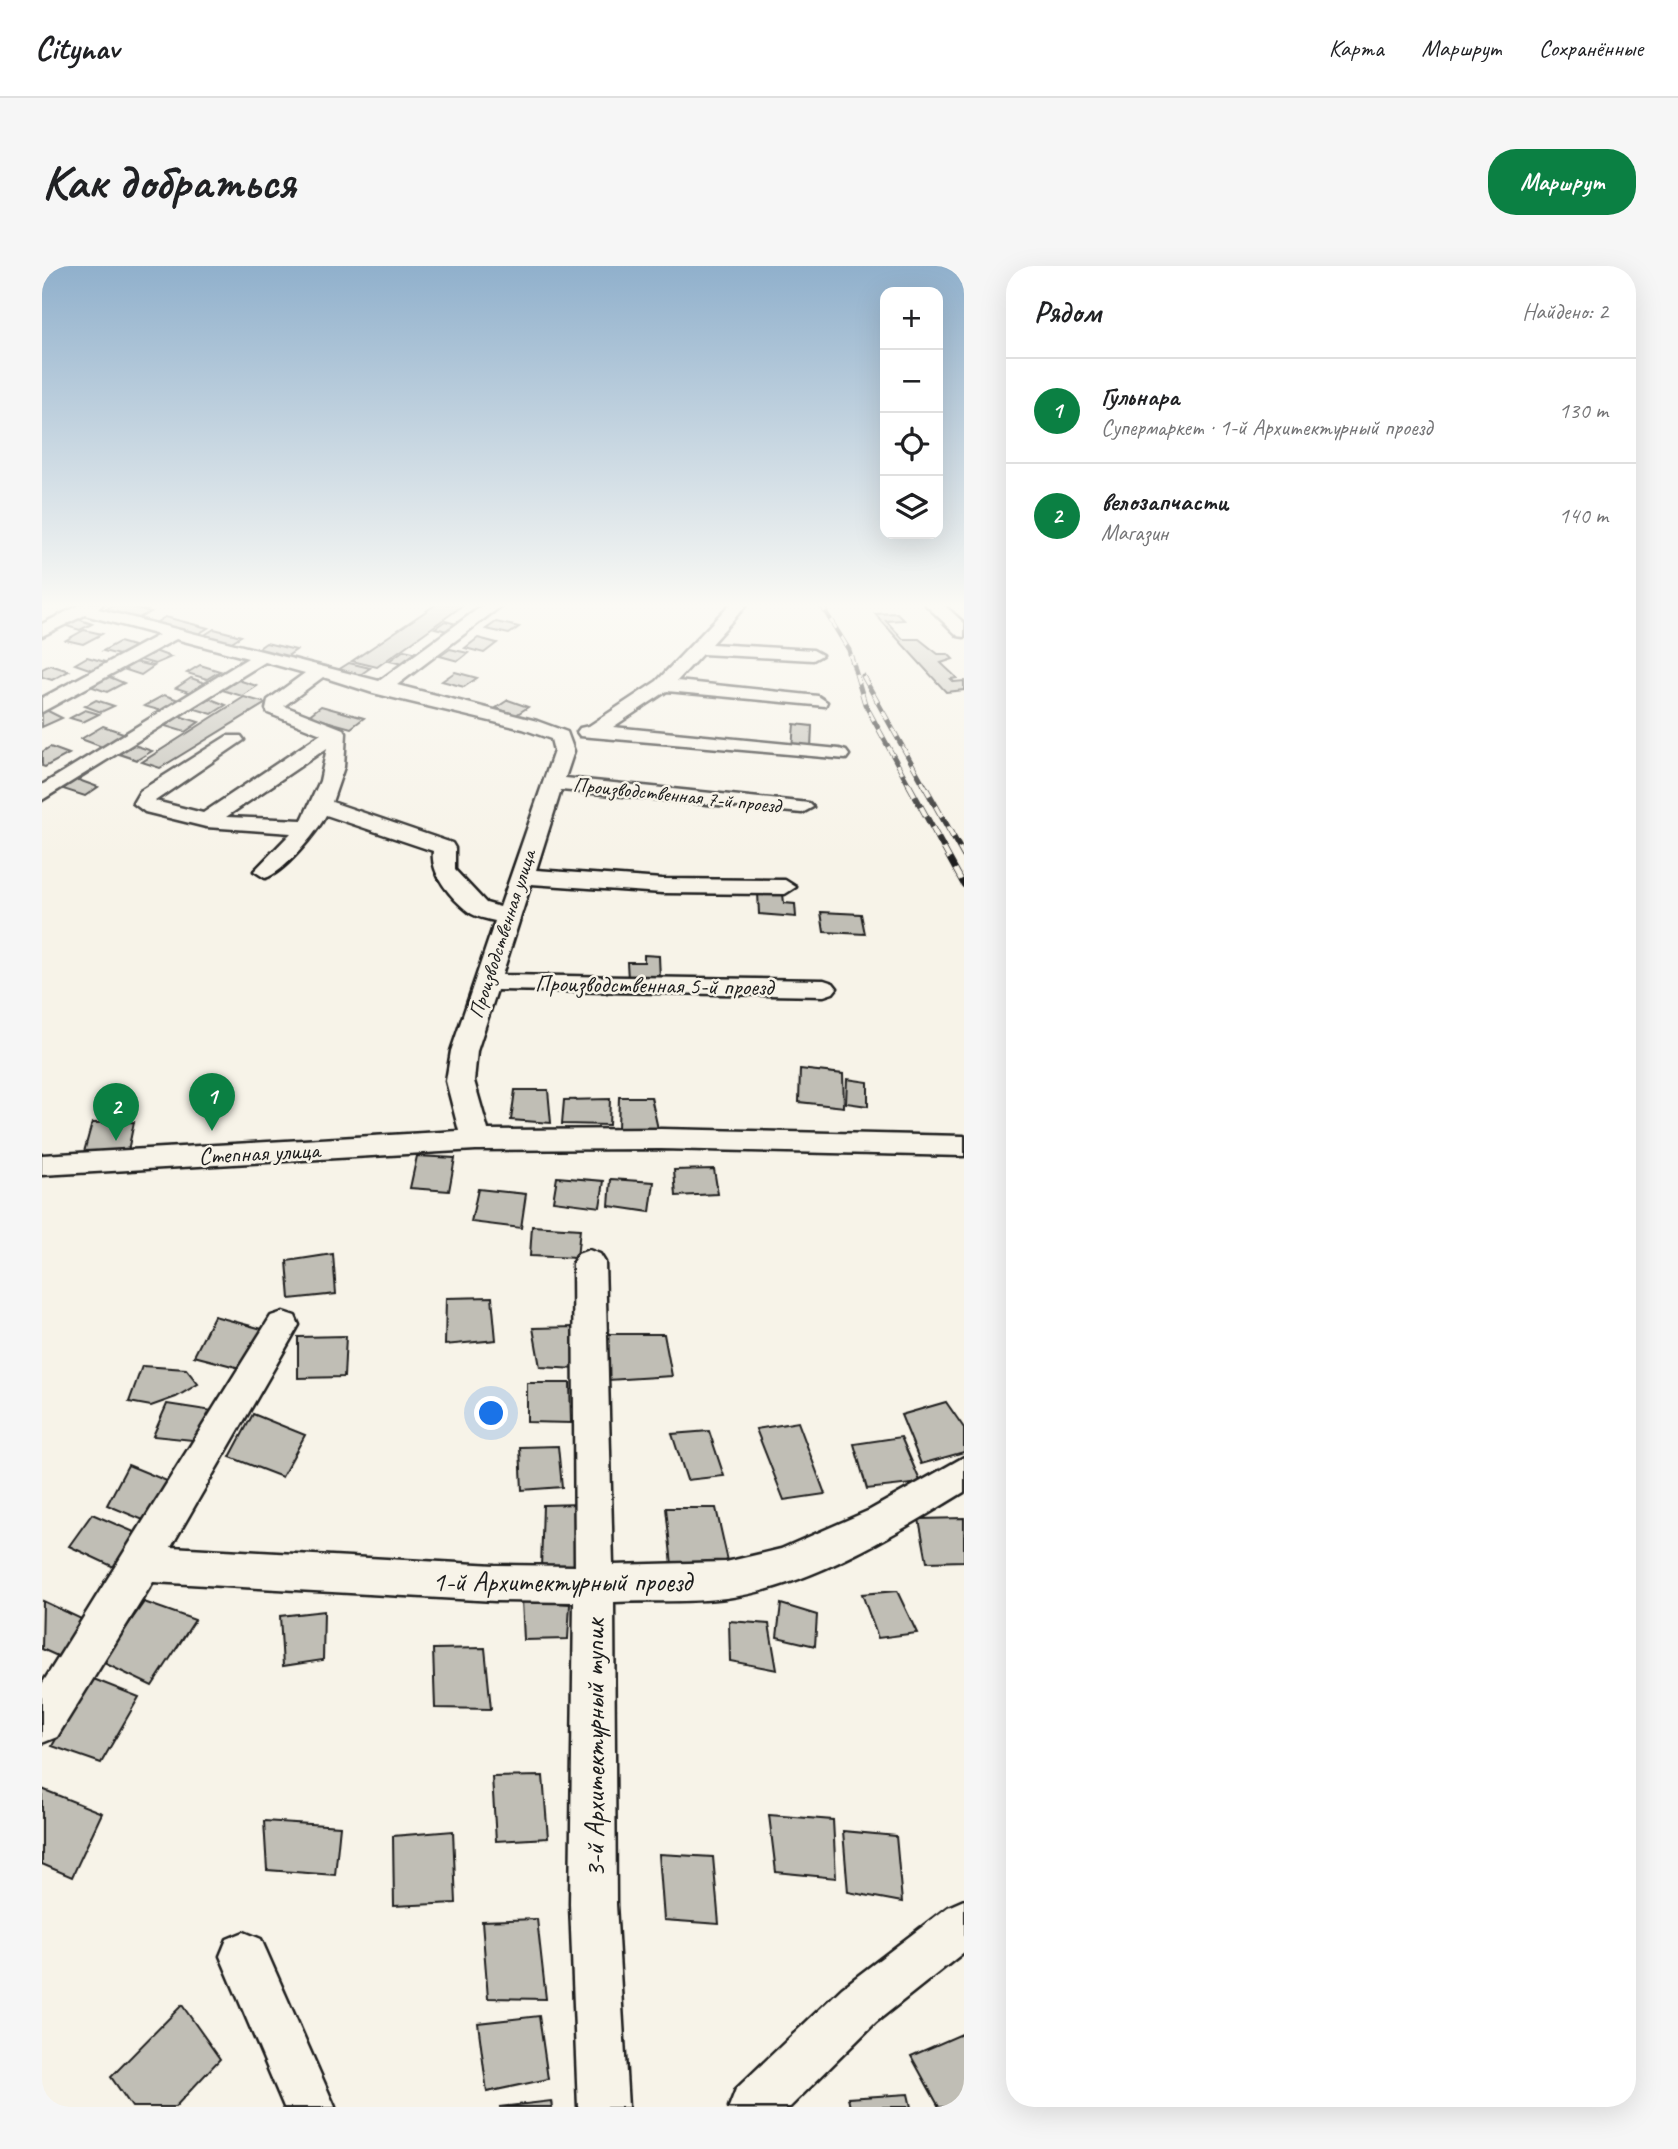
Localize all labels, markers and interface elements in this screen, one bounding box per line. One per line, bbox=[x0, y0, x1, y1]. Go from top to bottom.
text: Citynav bbox=[35, 27, 119, 69]
text: Карта bbox=[1329, 33, 1384, 63]
text: Маршрут bbox=[1422, 33, 1501, 63]
text: Сохранённые bbox=[1539, 33, 1643, 63]
button: Маршрут bbox=[1488, 149, 1636, 215]
text: Как добраться bbox=[42, 151, 295, 213]
map controls bbox=[880, 287, 943, 539]
button: + bbox=[880, 287, 943, 350]
text: Рядом bbox=[1034, 293, 1101, 331]
text: Найдено: 2 bbox=[1522, 297, 1608, 326]
button: − bbox=[880, 350, 943, 413]
text: Гульнара bbox=[1101, 380, 1179, 413]
text: 1 bbox=[1052, 396, 1062, 425]
text: 130 m bbox=[1559, 396, 1608, 425]
button: locate bbox=[880, 413, 943, 476]
text: Супермаркет · 1-й Архитектурный проезд bbox=[1101, 413, 1432, 442]
button: layers bbox=[880, 476, 943, 539]
text: велозапчасти bbox=[1101, 485, 1229, 518]
text: 2 bbox=[1052, 501, 1062, 530]
text: 140 m bbox=[1559, 501, 1608, 530]
text: Магазин bbox=[1101, 518, 1168, 547]
street label: Производственная 7-й проезд bbox=[572, 771, 785, 819]
street label: Производственная улица bbox=[463, 844, 542, 1021]
street label: Производственная 5-й проезд bbox=[535, 968, 776, 1002]
pin: 1 bbox=[189, 1073, 235, 1131]
pin: 2 bbox=[93, 1083, 139, 1141]
street label: Степная улица bbox=[198, 1135, 322, 1171]
your location bbox=[474, 1396, 508, 1430]
street label: 1-й Архитектурный проезд bbox=[432, 1564, 695, 1599]
street label: 3-й Архитектурный тупик bbox=[577, 1617, 612, 1878]

